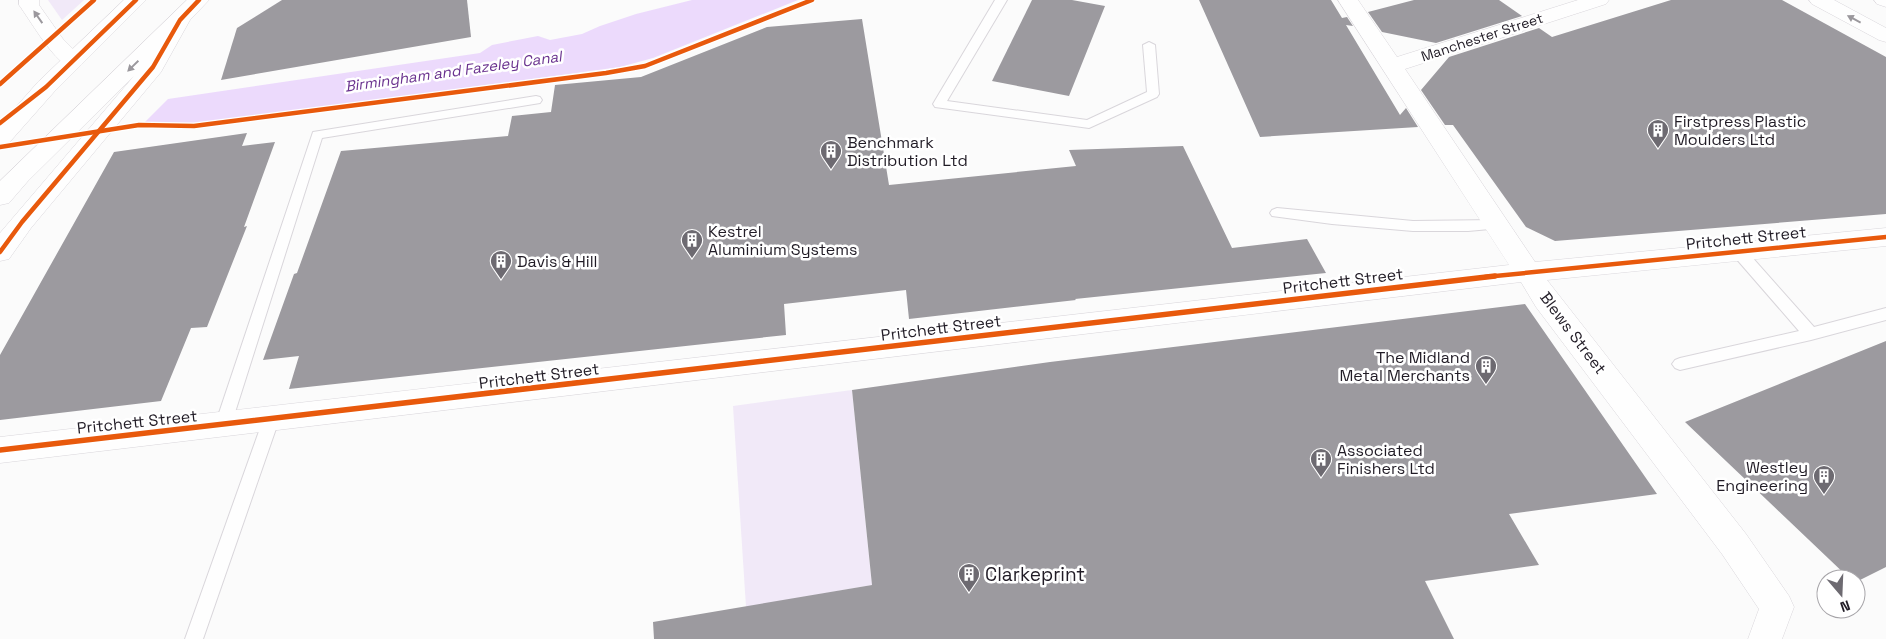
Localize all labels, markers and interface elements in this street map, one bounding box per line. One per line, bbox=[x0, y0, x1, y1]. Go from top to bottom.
street label: Manchester Street bbox=[1419, 9, 1545, 65]
one-way arrow bbox=[33, 10, 43, 24]
one-way arrow bbox=[1846, 15, 1861, 23]
water label: Birmingham and Fazeley Canal bbox=[343, 46, 565, 96]
one-way arrow bbox=[127, 60, 139, 72]
place label: Firstpress Plastic Moulders Ltd bbox=[1674, 111, 1806, 150]
building icon: Firstpress Plastic Moulders Ltd bbox=[1646, 118, 1670, 149]
place label: Benchmark Distribution Ltd bbox=[847, 132, 968, 171]
building icon: Benchmark Distribution Ltd bbox=[819, 139, 843, 170]
place label: Kestrel Aluminium Systems bbox=[708, 221, 857, 260]
street label: Pritchett Street bbox=[1685, 221, 1807, 255]
building icon: Kestrel Aluminium Systems bbox=[680, 228, 704, 259]
building icon: Davis & Hill bbox=[489, 249, 513, 280]
place label: Davis & Hill bbox=[517, 251, 598, 272]
street label: Pritchett Street bbox=[1282, 263, 1404, 299]
street label: Blews Street bbox=[1535, 288, 1611, 378]
street label: Pritchett Street bbox=[880, 310, 1002, 346]
place label: The Midland Metal Merchants bbox=[1339, 347, 1470, 386]
building icon: The Midland Metal Merchants bbox=[1474, 354, 1498, 385]
street label: Pritchett Street bbox=[478, 358, 600, 394]
street label: Pritchett Street bbox=[76, 405, 198, 439]
place label: Associated Finishers Ltd bbox=[1337, 440, 1435, 479]
building icon: Associated Finishers Ltd bbox=[1309, 447, 1333, 478]
place label: Westley Engineering bbox=[1716, 457, 1808, 496]
building icon: Westley Engineering bbox=[1812, 464, 1836, 495]
building icon: Clarkeprint bbox=[957, 562, 981, 593]
place label: Clarkeprint bbox=[985, 562, 1085, 587]
north arrow bbox=[1816, 569, 1866, 619]
text: N bbox=[1838, 596, 1853, 616]

